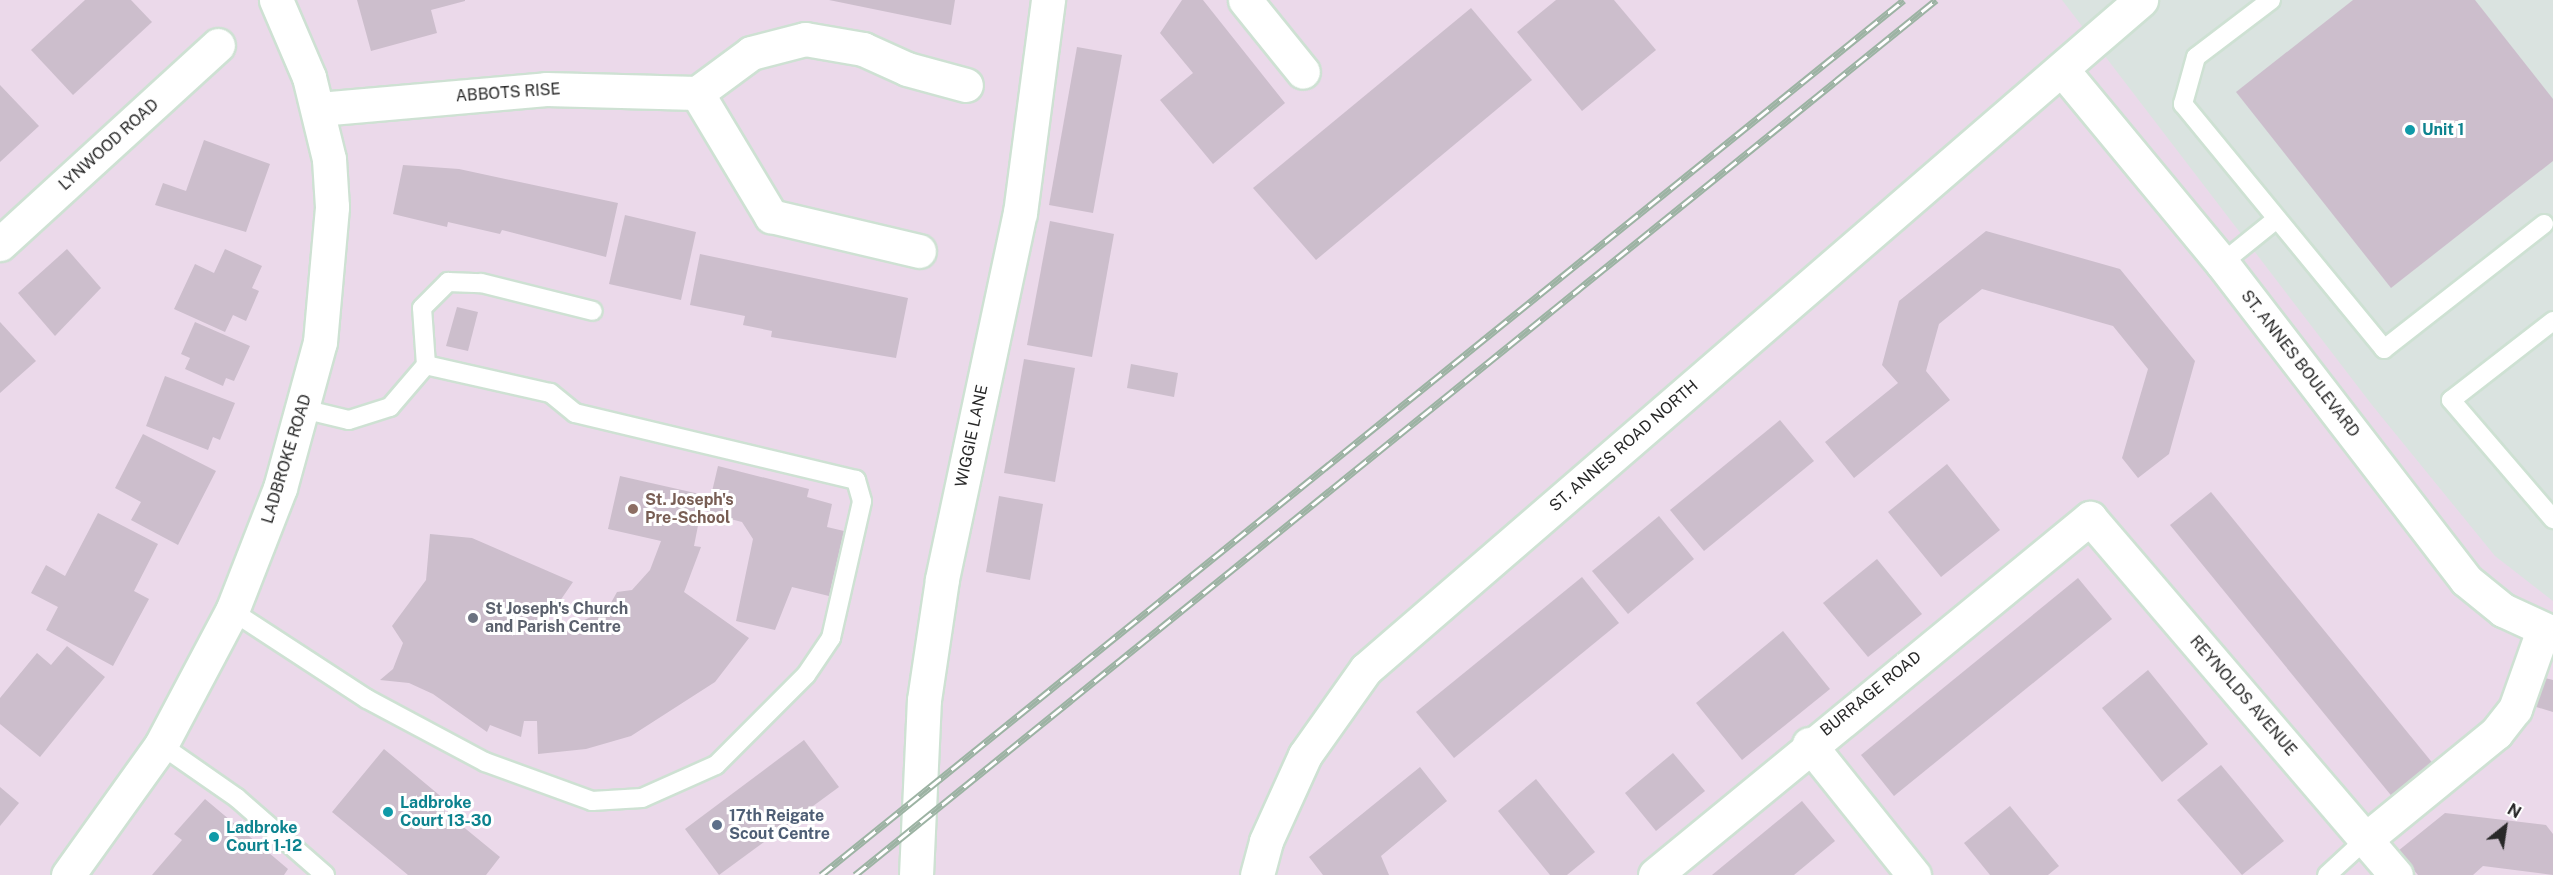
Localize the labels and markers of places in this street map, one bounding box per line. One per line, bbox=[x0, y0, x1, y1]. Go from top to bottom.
place label: Unit 1 bbox=[2422, 120, 2464, 140]
marker: Unit 1 bbox=[2403, 123, 2417, 137]
place label: St. Joseph's Pre-School bbox=[645, 490, 734, 528]
marker: St. Joseph's Pre-School bbox=[626, 502, 640, 516]
place label: St Joseph's Church and Parish Centre bbox=[485, 599, 628, 637]
marker: St Joseph's Church and Parish Centre bbox=[466, 611, 480, 625]
place label: Ladbroke Court 13-30 bbox=[400, 793, 492, 831]
marker: Ladbroke Court 13-30 bbox=[381, 805, 395, 819]
place label: 17th Reigate Scout Centre bbox=[729, 806, 830, 844]
place label: Ladbroke Court 1-12 bbox=[226, 818, 302, 856]
marker: 17th Reigate Scout Centre bbox=[710, 818, 724, 832]
marker: Ladbroke Court 1-12 bbox=[207, 830, 221, 844]

